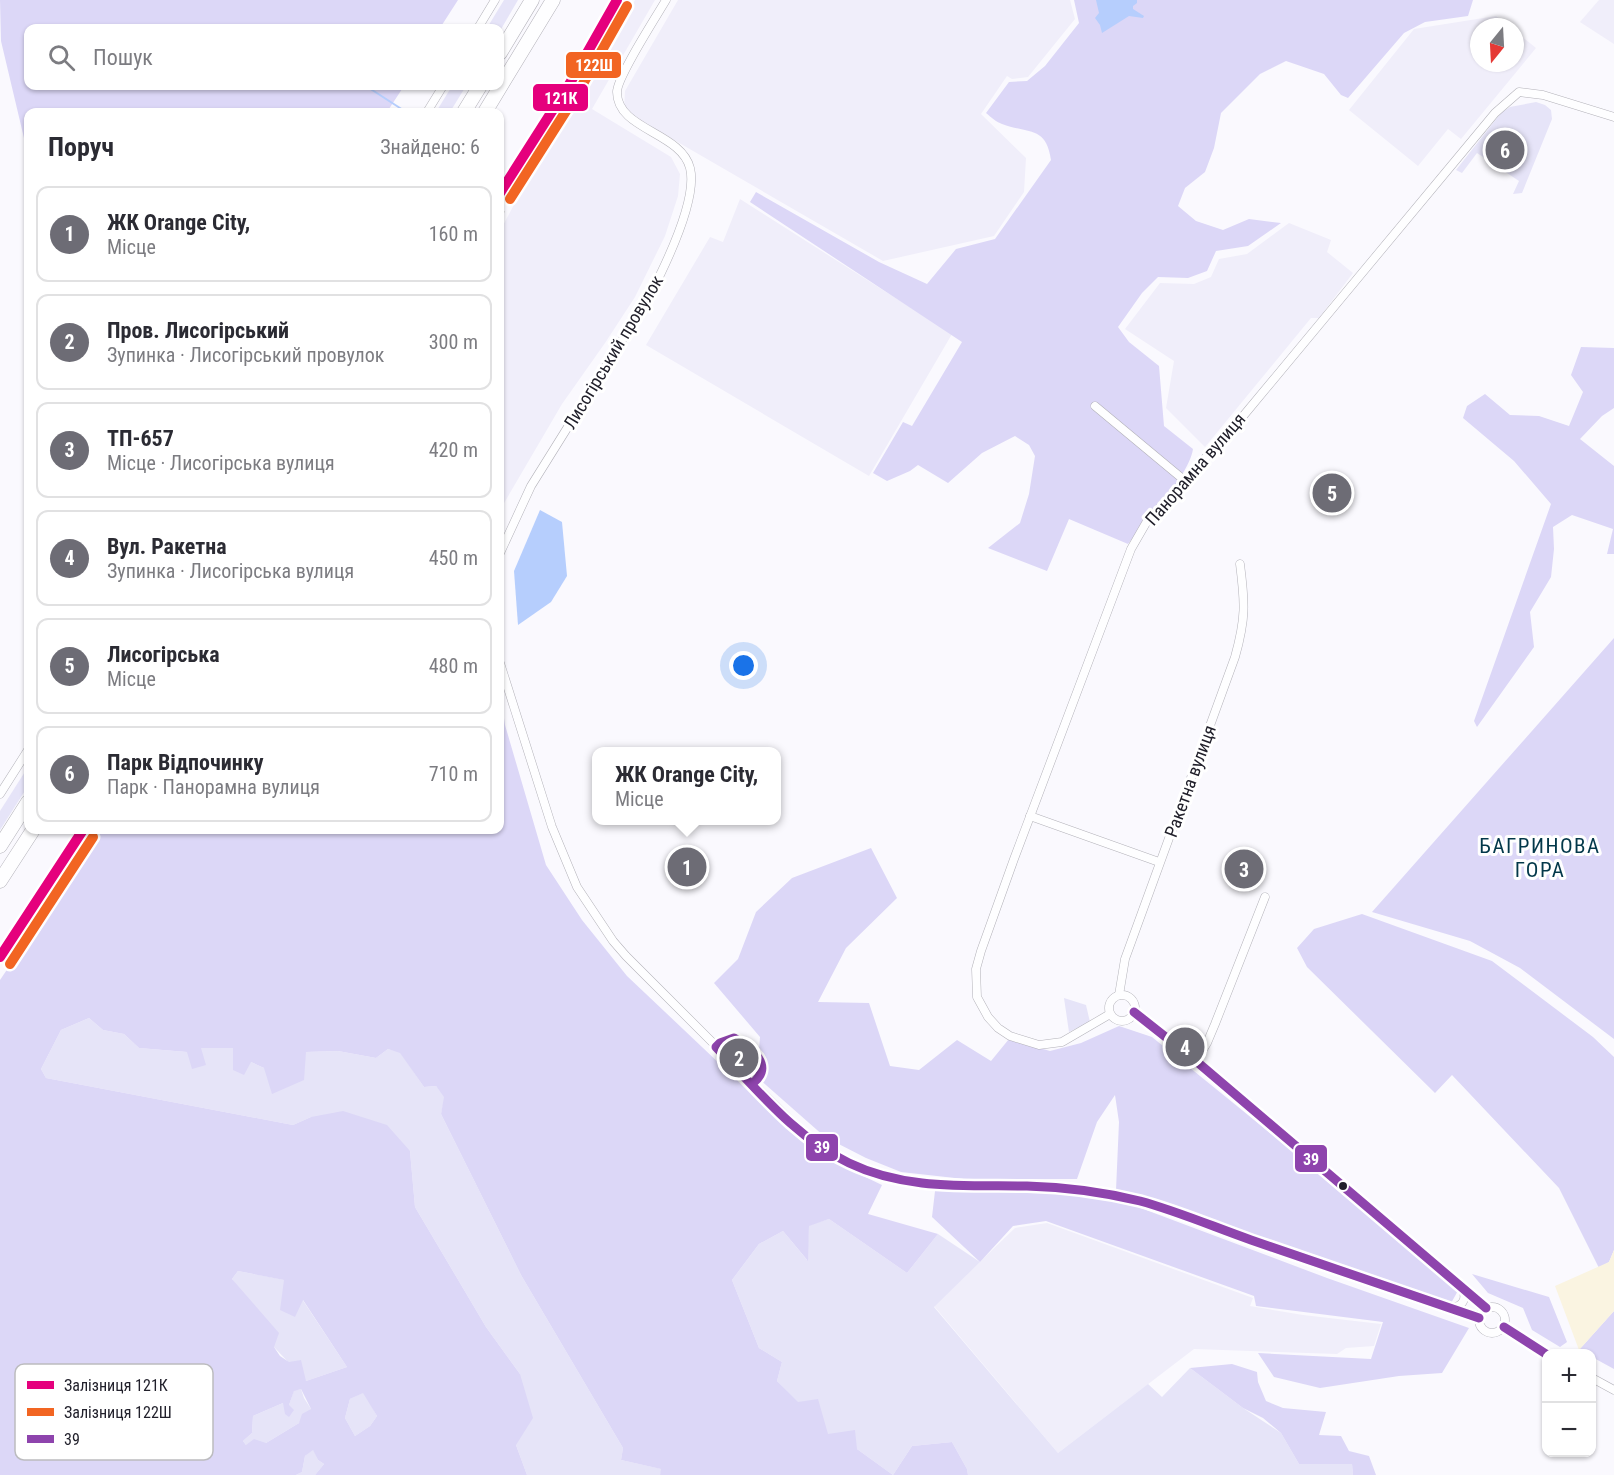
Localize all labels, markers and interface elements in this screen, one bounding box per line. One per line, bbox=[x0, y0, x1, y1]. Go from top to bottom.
north arrow bbox=[1470, 18, 1524, 72]
search box bbox=[24, 24, 504, 90]
icon: search bbox=[45, 41, 78, 74]
text: Пошук bbox=[93, 45, 153, 70]
line badge: 122Ш bbox=[565, 51, 622, 79]
text: 122Ш bbox=[575, 56, 613, 75]
line badge: 121К bbox=[532, 83, 589, 112]
text: 121К bbox=[544, 89, 579, 108]
pin: 6 bbox=[1486, 128, 1524, 172]
text: Поруч bbox=[48, 132, 114, 162]
text: Знайдено: 6 bbox=[380, 135, 480, 159]
text: ЖК Orange City, bbox=[107, 210, 250, 235]
text: 1 bbox=[64, 222, 75, 246]
text: 160 m bbox=[429, 222, 478, 246]
text: Місце bbox=[107, 235, 156, 259]
street label: Лисогірський провулок bbox=[559, 271, 667, 433]
text: Пров. Лисогірський bbox=[107, 318, 289, 343]
text: 2 bbox=[64, 330, 75, 354]
text: 300 m bbox=[429, 330, 478, 354]
text: Зупинка · Лисогірський провулок bbox=[107, 343, 384, 367]
street label: Панорамна вулиця bbox=[1141, 409, 1249, 529]
text: ТП-657 bbox=[107, 426, 174, 451]
text: 3 bbox=[64, 438, 75, 462]
text: 420 m bbox=[429, 438, 478, 462]
text: Місце · Лисогірська вулиця bbox=[107, 451, 335, 475]
pin: 5 bbox=[1312, 470, 1352, 516]
text: Вул. Ракетна bbox=[107, 534, 227, 559]
text: 4 bbox=[64, 546, 75, 570]
text: 450 m bbox=[429, 546, 478, 570]
text: Зупинка · Лисогірська вулиця bbox=[107, 559, 354, 583]
text: Лисогірська bbox=[107, 642, 220, 667]
your location bbox=[729, 651, 758, 680]
text: 5 bbox=[64, 654, 75, 678]
text: 480 m bbox=[429, 654, 478, 678]
text: Місце bbox=[107, 667, 156, 691]
street label: Ракетна вулиця bbox=[1160, 722, 1220, 840]
popup bbox=[592, 747, 781, 825]
text: Парк Відпочинку bbox=[107, 750, 264, 775]
text: 6 bbox=[64, 762, 75, 786]
text: 710 m bbox=[429, 762, 478, 786]
text: ЖК Orange City, bbox=[615, 762, 758, 787]
text: Парк · Панорамна вулиця bbox=[107, 775, 320, 799]
text: Місце bbox=[615, 787, 664, 811]
district label: БАГРИНОВА ГОРА bbox=[1479, 834, 1601, 882]
pin: 1 bbox=[668, 844, 706, 890]
pin: 3 bbox=[1224, 846, 1264, 892]
pin: 4 bbox=[1166, 1024, 1204, 1070]
pin: 2 bbox=[720, 1036, 758, 1080]
line badge: 39 bbox=[805, 1133, 839, 1162]
text: 39 bbox=[814, 1138, 830, 1157]
line badge: 39 bbox=[1294, 1144, 1328, 1173]
text: 39 bbox=[1303, 1150, 1319, 1169]
unlabelled marker bbox=[1337, 1180, 1349, 1192]
map controls bbox=[1542, 1349, 1596, 1457]
button: + bbox=[1542, 1349, 1596, 1403]
legend bbox=[15, 1364, 213, 1460]
text: Залізниця 121К bbox=[64, 1376, 168, 1395]
text: Залізниця 122Ш bbox=[64, 1403, 172, 1422]
button: − bbox=[1542, 1403, 1596, 1457]
text: 39 bbox=[64, 1430, 80, 1449]

